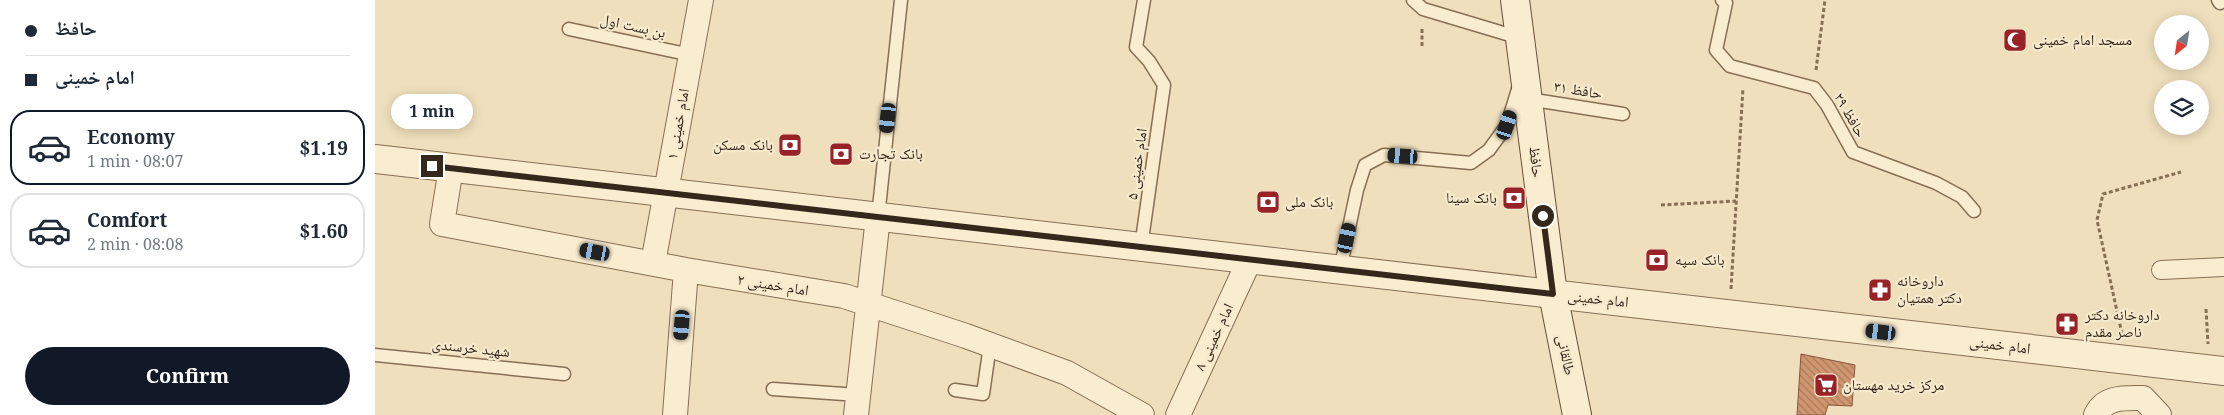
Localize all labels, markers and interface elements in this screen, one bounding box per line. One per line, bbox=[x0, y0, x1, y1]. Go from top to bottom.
street label: بن بست اول bbox=[598, 8, 668, 43]
text: حافظ bbox=[55, 15, 97, 41]
north arrow bbox=[2154, 15, 2209, 70]
map controls bbox=[2154, 15, 2209, 135]
mosque icon: مسجد امام خمینی bbox=[2002, 27, 2028, 53]
place label: مسجد امام خمینی bbox=[2033, 29, 2132, 50]
text: امام خمینی bbox=[55, 64, 135, 90]
street label: حافظ ۳۱ bbox=[1553, 75, 1604, 103]
button: layers bbox=[2154, 80, 2209, 135]
street label: امام خمینی ۱ bbox=[661, 87, 694, 161]
street label: حافظ ۲۹ bbox=[1830, 88, 1872, 141]
callout: 1 min bbox=[391, 94, 473, 128]
text: 1 min bbox=[409, 100, 455, 122]
car bbox=[878, 102, 897, 134]
car bbox=[1495, 108, 1518, 142]
text: Economy bbox=[87, 124, 175, 150]
icon: car bbox=[27, 125, 72, 170]
street label: امام خمینی ۵ bbox=[1121, 127, 1152, 201]
bank icon: بانک مسکن bbox=[777, 132, 803, 158]
place label: بانک مسکن bbox=[713, 134, 773, 155]
text: $1.19 bbox=[299, 135, 348, 161]
bank icon: بانک تجارت bbox=[828, 141, 854, 167]
place label: بانک تجارت bbox=[859, 143, 923, 163]
street label: حافظ bbox=[1525, 145, 1549, 179]
car bbox=[1387, 147, 1418, 165]
text: 1 min · 08:07 bbox=[87, 150, 183, 172]
route end bbox=[421, 155, 443, 177]
bank icon: بانک سینا bbox=[1501, 185, 1527, 211]
place label: بانک سینا bbox=[1446, 187, 1497, 207]
bank icon: بانک ملی bbox=[1255, 189, 1281, 215]
place label: بانک ملی bbox=[1285, 191, 1333, 212]
route start bbox=[1532, 205, 1554, 227]
text: Comfort bbox=[87, 207, 167, 233]
icon: car bbox=[27, 208, 72, 253]
text: $1.60 bbox=[299, 218, 348, 244]
car bbox=[1336, 222, 1357, 254]
text: 2 min · 08:08 bbox=[87, 233, 183, 255]
car bbox=[578, 242, 611, 262]
bank icon: بانک سپه bbox=[1644, 247, 1670, 273]
place label: بانک سپه bbox=[1675, 249, 1725, 269]
street label: امام خمینی ۲ bbox=[736, 269, 810, 301]
place label: داروخانه دکتر همتیان bbox=[1897, 270, 1962, 308]
pharmacy icon: داروخانه دکتر همتیان bbox=[1867, 277, 1893, 303]
street label: امام خمینی bbox=[1566, 285, 1630, 312]
street label: امام خمینی ۸ bbox=[1189, 300, 1238, 374]
place label: داروخانه دکتر ناصر مقدم bbox=[2084, 304, 2160, 342]
car bbox=[673, 309, 690, 341]
pharmacy icon: داروخانه دکتر ناصر مقدم bbox=[2054, 311, 2080, 337]
car bbox=[1865, 323, 1896, 341]
street label: امام خمینی bbox=[1968, 330, 2032, 359]
street label: شهید خرسندی bbox=[431, 333, 511, 362]
street label: طالقانی bbox=[1552, 333, 1581, 377]
button: Confirm bbox=[25, 347, 350, 405]
supermarket icon: مرکز خرید مهستان bbox=[1813, 372, 1839, 398]
place label: مرکز خرید مهستان bbox=[1843, 374, 1944, 395]

